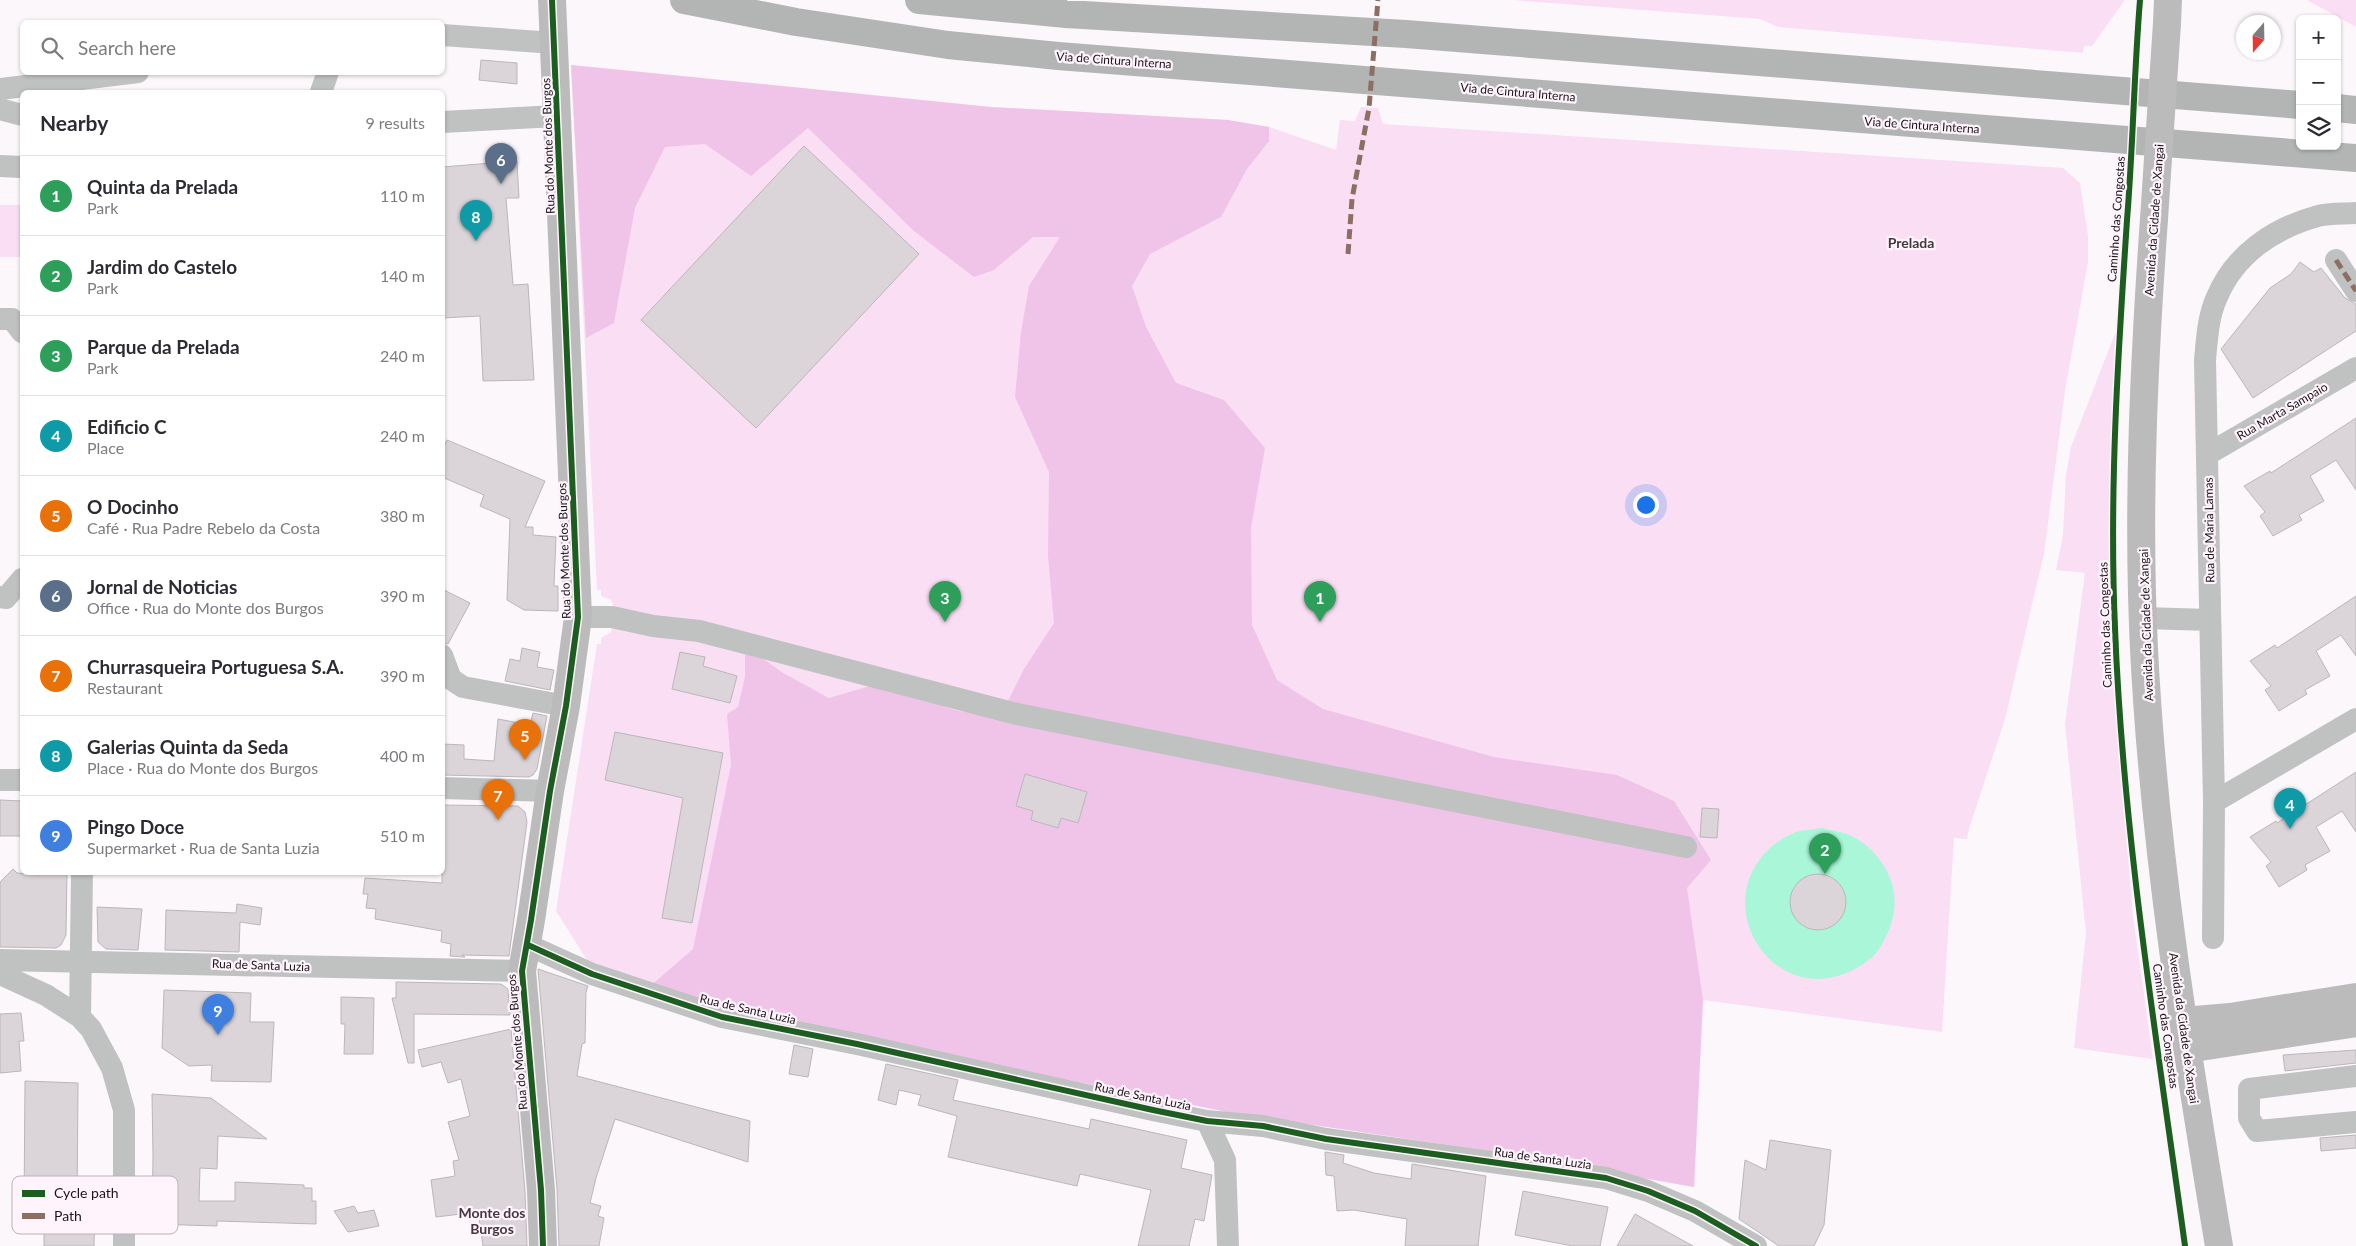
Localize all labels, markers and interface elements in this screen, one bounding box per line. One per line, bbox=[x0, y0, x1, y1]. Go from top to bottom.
north arrow bbox=[2236, 15, 2281, 60]
map controls bbox=[2296, 15, 2341, 150]
button: + bbox=[2296, 15, 2341, 60]
search box bbox=[20, 20, 445, 75]
icon: search bbox=[38, 34, 66, 62]
text: Search here bbox=[78, 36, 176, 59]
street label: Via de Cintura Interna bbox=[1056, 48, 1172, 72]
button: − bbox=[2296, 60, 2341, 105]
street label: Rua do Monte dos Burgos bbox=[538, 78, 558, 214]
street label: Via de Cintura Interna bbox=[1460, 79, 1576, 105]
button: layers bbox=[2296, 105, 2341, 150]
text: Nearby bbox=[40, 110, 108, 135]
text: 9 results bbox=[365, 113, 425, 132]
street label: Via de Cintura Interna bbox=[1864, 113, 1980, 137]
pin: 6 bbox=[485, 143, 517, 184]
street label: Avenida da Cidade de Xangai bbox=[2141, 143, 2167, 297]
street label: Caminho das Congostas bbox=[2104, 156, 2128, 282]
text: Quinta da Prelada bbox=[87, 175, 238, 198]
text: 1 bbox=[51, 186, 61, 205]
text: 110 m bbox=[380, 186, 425, 205]
text: Park bbox=[87, 198, 118, 217]
pin: 8 bbox=[460, 200, 492, 241]
district label: Prelada bbox=[1888, 234, 1934, 251]
text: Jardim do Castelo bbox=[87, 255, 237, 278]
text: 2 bbox=[51, 266, 61, 285]
text: 140 m bbox=[380, 266, 425, 285]
text: Park bbox=[87, 278, 118, 297]
text: Parque da Prelada bbox=[87, 335, 240, 358]
text: 3 bbox=[51, 346, 61, 365]
text: 240 m bbox=[380, 346, 425, 365]
text: Park bbox=[87, 358, 118, 377]
street label: Rua Marta Sampaio bbox=[2234, 379, 2330, 443]
text: Edificio C bbox=[87, 415, 167, 438]
text: 4 bbox=[51, 426, 61, 445]
text: 240 m bbox=[380, 426, 425, 445]
text: Place bbox=[87, 438, 124, 457]
street label: Rua de Maria Lamas bbox=[2201, 477, 2217, 583]
street label: Rua do Monte dos Burgos bbox=[554, 483, 574, 619]
your location bbox=[1633, 492, 1659, 518]
text: O Docinho bbox=[87, 495, 179, 518]
text: 5 bbox=[51, 506, 61, 525]
text: 380 m bbox=[380, 506, 425, 525]
text: Café · Rua Padre Rebelo da Costa bbox=[87, 518, 320, 537]
street label: Avenida da Cidade de Xangai bbox=[2136, 548, 2156, 701]
street label: Caminho das Congostas bbox=[2095, 562, 2115, 688]
text: Jornal de Noticias bbox=[87, 575, 237, 598]
pin: 3 bbox=[929, 581, 961, 622]
pin: 1 bbox=[1304, 581, 1336, 622]
text: 6 bbox=[51, 586, 61, 605]
text: 390 m bbox=[380, 586, 425, 605]
text: Office · Rua do Monte dos Burgos bbox=[87, 598, 324, 617]
text: Churrasqueira Portuguesa S.A. bbox=[87, 655, 344, 678]
text: 7 bbox=[51, 666, 61, 685]
text: 390 m bbox=[380, 666, 425, 685]
text: Restaurant bbox=[87, 678, 163, 697]
pin: 5 bbox=[509, 719, 541, 760]
text: Galerias Quinta da Seda bbox=[87, 735, 289, 758]
text: 8 bbox=[51, 746, 61, 765]
text: 400 m bbox=[380, 746, 425, 765]
text: Place · Rua do Monte dos Burgos bbox=[87, 758, 318, 777]
pin: 7 bbox=[482, 779, 514, 820]
pin: 4 bbox=[2274, 788, 2306, 829]
text: Pingo Doce bbox=[87, 815, 184, 838]
text: 9 bbox=[51, 826, 61, 845]
text: 510 m bbox=[380, 826, 425, 845]
pin: 2 bbox=[1809, 833, 1841, 874]
text: Supermarket · Rua de Santa Luzia bbox=[87, 838, 320, 857]
street label: Avenida da Cidade de Xangai bbox=[2166, 952, 2202, 1105]
street label: Rua de Santa Luzia bbox=[212, 956, 310, 974]
street label: Caminho das Congostas bbox=[2150, 963, 2182, 1089]
street label: Rua do Monte dos Burgos bbox=[504, 974, 530, 1110]
street label: Rua de Santa Luzia bbox=[698, 991, 798, 1027]
pin: 9 bbox=[202, 994, 234, 1035]
street label: Rua de Santa Luzia bbox=[1093, 1078, 1193, 1114]
street label: Rua de Santa Luzia bbox=[1493, 1144, 1593, 1172]
legend bbox=[12, 1176, 178, 1234]
text: Cycle path bbox=[54, 1184, 119, 1201]
district label: Monte dos Burgos bbox=[458, 1204, 526, 1237]
text: Path bbox=[54, 1207, 82, 1224]

